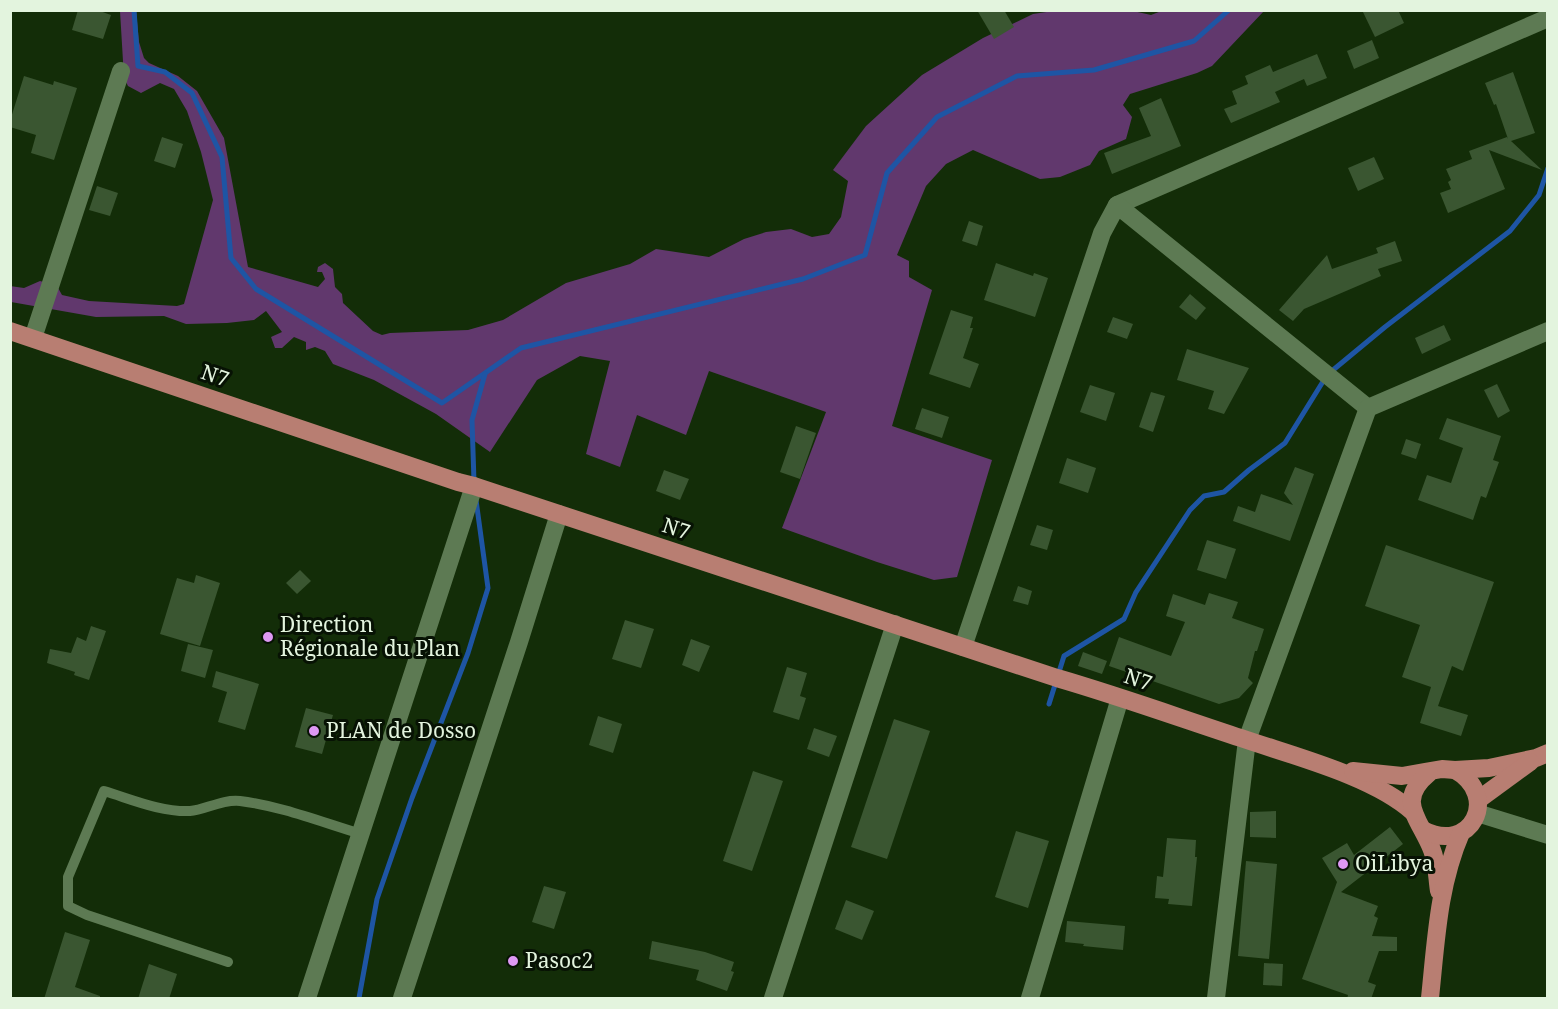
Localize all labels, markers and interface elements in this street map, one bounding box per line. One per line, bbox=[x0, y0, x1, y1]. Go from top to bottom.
street label: N7 bbox=[198, 357, 233, 393]
street label: N7 bbox=[659, 510, 694, 546]
place label: Direction Régionale du Plan bbox=[280, 610, 460, 662]
marker: Direction Régionale du Plan bbox=[261, 630, 275, 644]
street label: N7 bbox=[1121, 661, 1156, 697]
place label: PLAN de Dosso bbox=[326, 716, 476, 744]
marker: PLAN de Dosso bbox=[307, 724, 321, 738]
place label: OiLibya bbox=[1355, 849, 1433, 877]
marker: OiLibya bbox=[1336, 857, 1350, 871]
place label: Pasoc2 bbox=[525, 946, 593, 974]
marker: Pasoc2 bbox=[506, 954, 520, 968]

